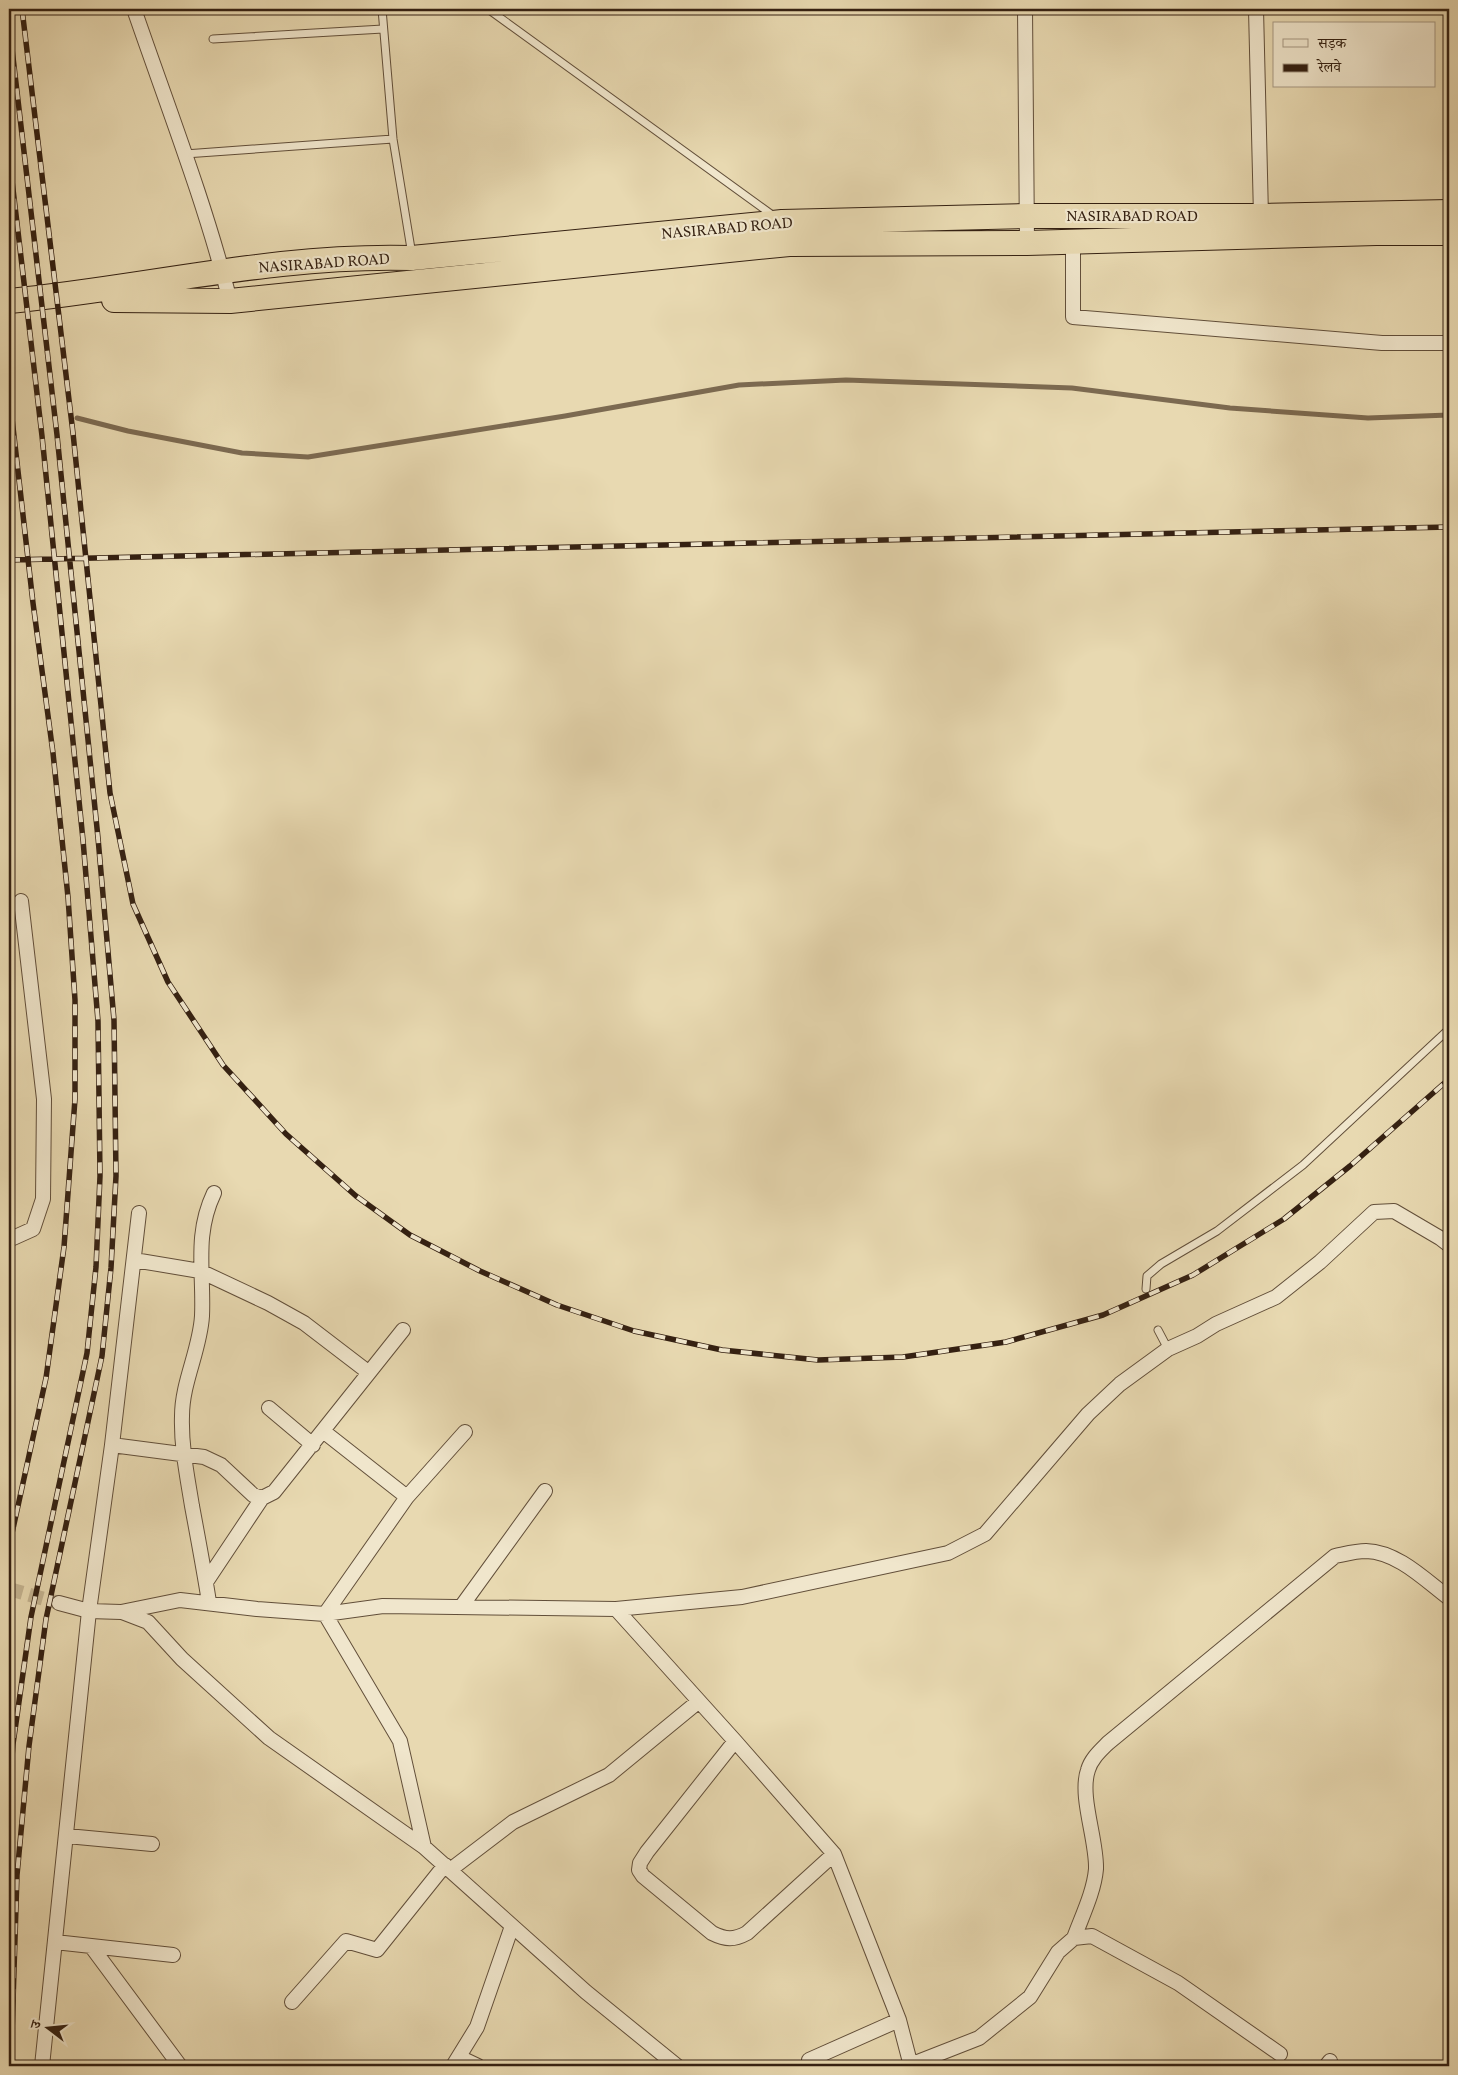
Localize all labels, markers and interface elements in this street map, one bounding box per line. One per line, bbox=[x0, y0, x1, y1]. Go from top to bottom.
legend bbox=[1273, 22, 1436, 88]
text: सड़क bbox=[1317, 34, 1347, 55]
text: रेलवे bbox=[1316, 58, 1342, 79]
street label: NASIRABAD ROAD bbox=[1066, 207, 1198, 228]
street label: NASIRABAD ROAD bbox=[661, 213, 794, 246]
street label: NASIRABAD ROAD bbox=[258, 249, 391, 280]
north arrow bbox=[22, 2002, 72, 2052]
text: उ bbox=[27, 2018, 47, 2032]

